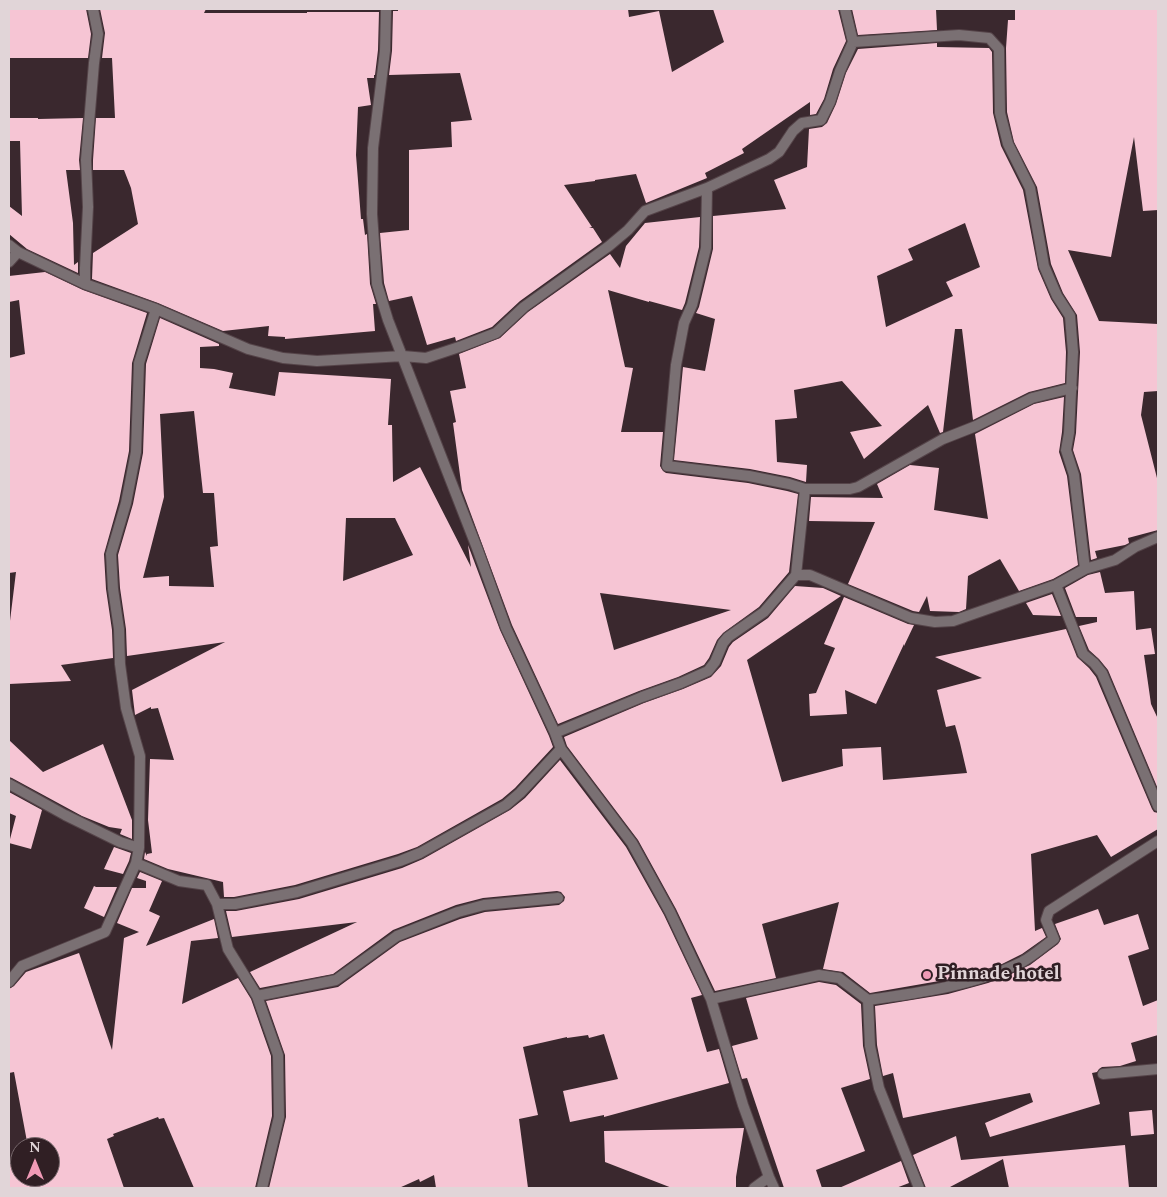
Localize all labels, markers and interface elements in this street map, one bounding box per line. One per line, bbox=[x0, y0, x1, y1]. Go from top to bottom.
place label: Pinnade hotel bbox=[937, 964, 1060, 986]
marker: Pinnade hotel bbox=[921, 969, 933, 981]
north arrow bbox=[10, 1137, 60, 1187]
text: N bbox=[29, 1137, 41, 1158]

